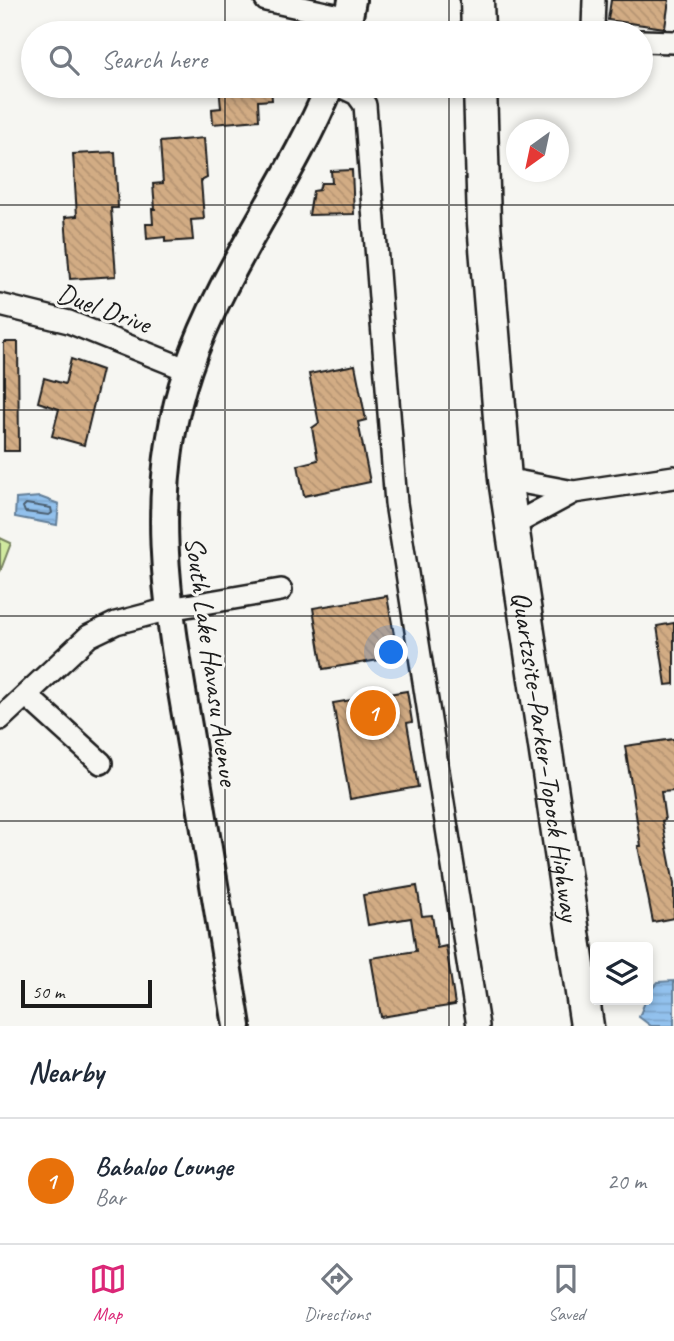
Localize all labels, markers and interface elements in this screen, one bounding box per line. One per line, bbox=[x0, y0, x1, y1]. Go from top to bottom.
search box bbox=[21, 21, 653, 98]
icon: search bbox=[45, 41, 83, 79]
text: Search here bbox=[101, 43, 207, 76]
north arrow bbox=[506, 119, 569, 182]
street label: Duel Drive bbox=[52, 275, 157, 342]
street label: South Lake Havasu Avenue bbox=[177, 534, 247, 789]
street label: Quartzsite–Parker–Topock Highway bbox=[505, 589, 589, 925]
your location bbox=[374, 635, 408, 669]
pin: 1 bbox=[350, 687, 396, 739]
map controls bbox=[590, 942, 653, 1005]
button: layers bbox=[590, 942, 653, 1005]
scale bar bbox=[21, 977, 152, 1009]
text: 50 m bbox=[32, 980, 64, 1004]
text: Nearby bbox=[28, 1053, 104, 1091]
text: Babaloo Lounge bbox=[95, 1150, 232, 1183]
text: 1 bbox=[46, 1167, 56, 1196]
text: 20 m bbox=[607, 1167, 646, 1196]
text: Bar bbox=[95, 1183, 125, 1212]
tab: Map bbox=[89, 1260, 127, 1326]
tab: Directions bbox=[304, 1260, 370, 1326]
tab: Saved bbox=[547, 1260, 585, 1326]

